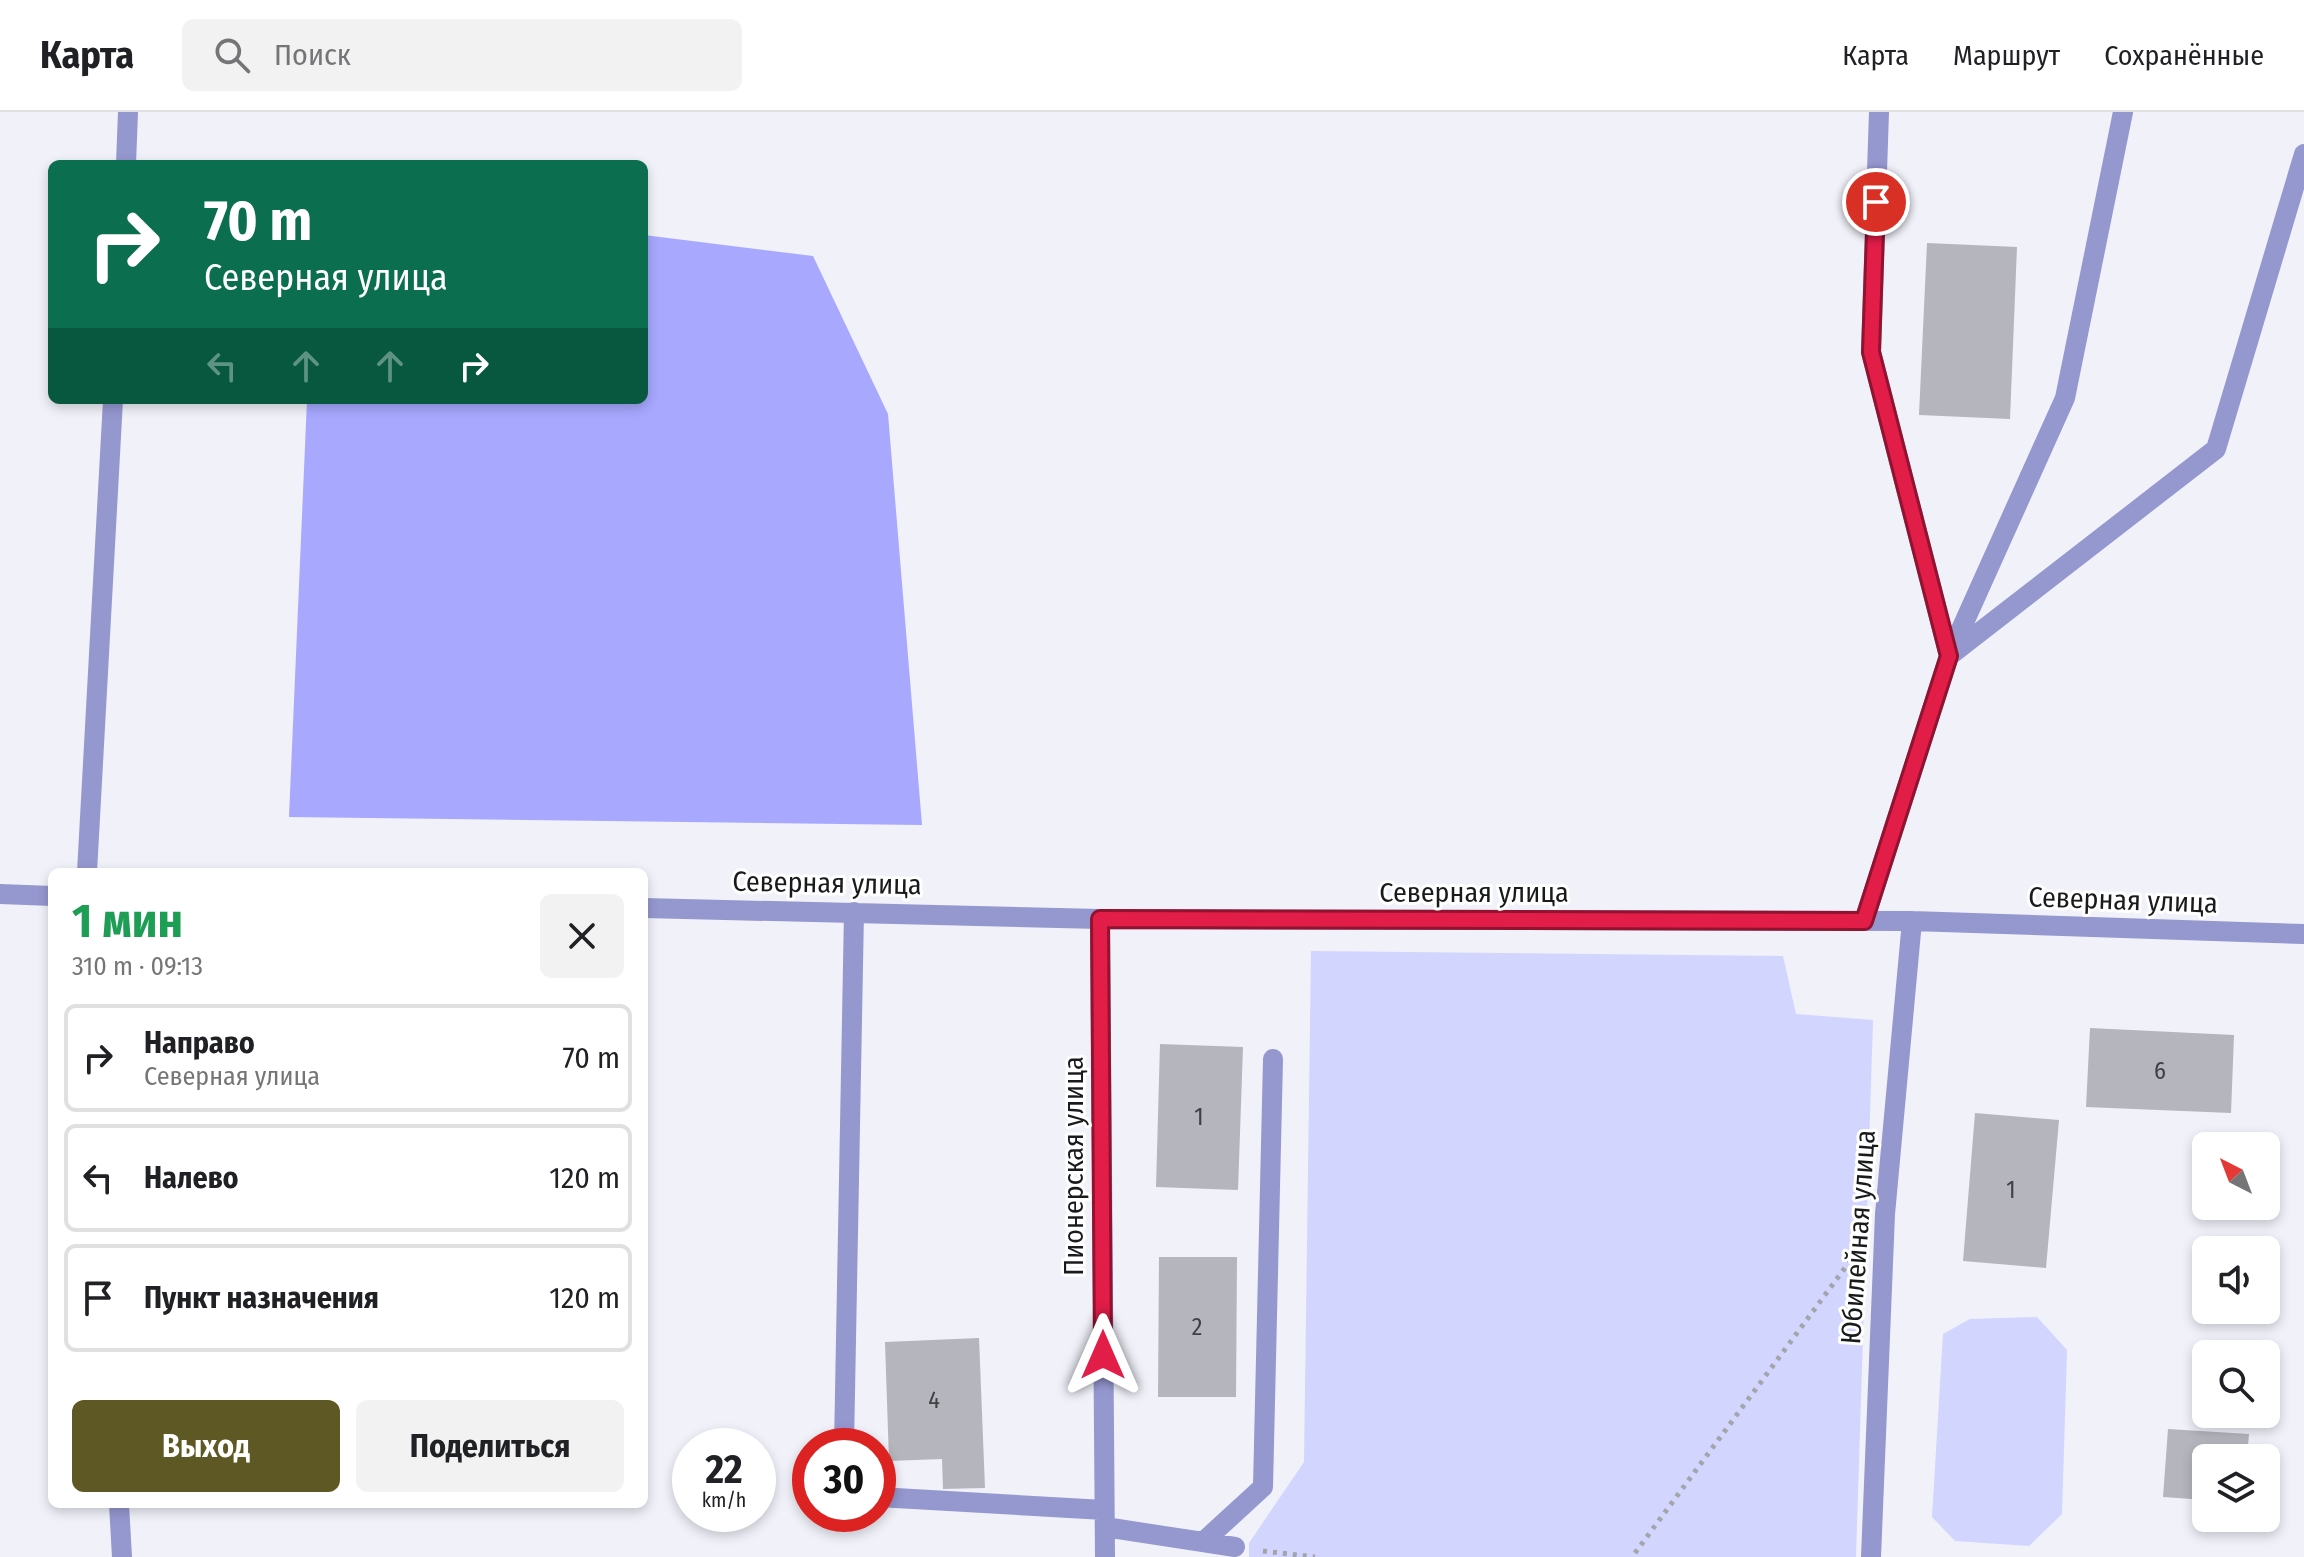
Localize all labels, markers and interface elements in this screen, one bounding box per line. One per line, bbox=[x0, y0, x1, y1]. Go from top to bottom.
search box bbox=[182, 19, 742, 91]
text: Карта bbox=[40, 32, 134, 78]
icon: search bbox=[210, 33, 254, 77]
text: Поиск bbox=[274, 37, 351, 73]
text: Карта bbox=[1842, 39, 1909, 72]
text: Маршрут bbox=[1953, 39, 2060, 72]
text: Сохранённые bbox=[2104, 39, 2264, 72]
pin bbox=[1842, 168, 1910, 236]
icon: arrive bbox=[1854, 180, 1898, 224]
text: 70 m bbox=[204, 188, 312, 255]
icon: right bbox=[72, 192, 176, 296]
text: Северная улица bbox=[204, 256, 448, 300]
icon: left bbox=[200, 344, 244, 388]
icon: ahead bbox=[284, 344, 328, 388]
icon: ahead bbox=[368, 344, 412, 388]
icon: right bbox=[452, 344, 496, 388]
street label: Северная улица bbox=[732, 865, 922, 901]
street label: Северная улица bbox=[1379, 876, 1569, 909]
street label: Северная улица bbox=[2028, 880, 2218, 920]
text: 1 мин bbox=[72, 892, 183, 950]
button: close bbox=[540, 894, 624, 978]
text: 310 m · 09:13 bbox=[72, 951, 203, 982]
text: Направо bbox=[144, 1025, 255, 1061]
icon: right bbox=[76, 1036, 120, 1080]
text: 70 m bbox=[562, 1040, 620, 1076]
street label: Пионерская улица bbox=[1057, 1056, 1090, 1276]
house number: 6 bbox=[2154, 1057, 2166, 1085]
text: Северная улица bbox=[144, 1061, 320, 1092]
house number: 1 bbox=[1194, 1103, 1204, 1131]
street label: Юбилейная улица bbox=[1834, 1129, 1882, 1345]
north arrow bbox=[2192, 1132, 2280, 1220]
map controls bbox=[2192, 1132, 2280, 1532]
icon: left bbox=[76, 1156, 120, 1200]
text: Налево bbox=[144, 1160, 239, 1196]
text: 120 m bbox=[549, 1160, 620, 1196]
house number: 1 bbox=[2006, 1176, 2016, 1204]
button: sound bbox=[2192, 1236, 2280, 1324]
icon: arrive bbox=[76, 1276, 120, 1320]
text: Пункт назначения bbox=[144, 1280, 379, 1316]
text: 120 m bbox=[549, 1280, 620, 1316]
position arrow bbox=[1061, 1313, 1145, 1397]
house number: 2 bbox=[1192, 1313, 1202, 1341]
button: search bbox=[2192, 1340, 2280, 1428]
house number: 4 bbox=[928, 1386, 940, 1414]
button: Выход bbox=[72, 1400, 340, 1492]
button: Поделиться bbox=[356, 1400, 624, 1492]
speed limit sign: 30 bbox=[792, 1428, 896, 1532]
button: layers bbox=[2192, 1444, 2280, 1532]
text: 22 bbox=[705, 1446, 743, 1494]
text: km/h bbox=[702, 1488, 746, 1512]

